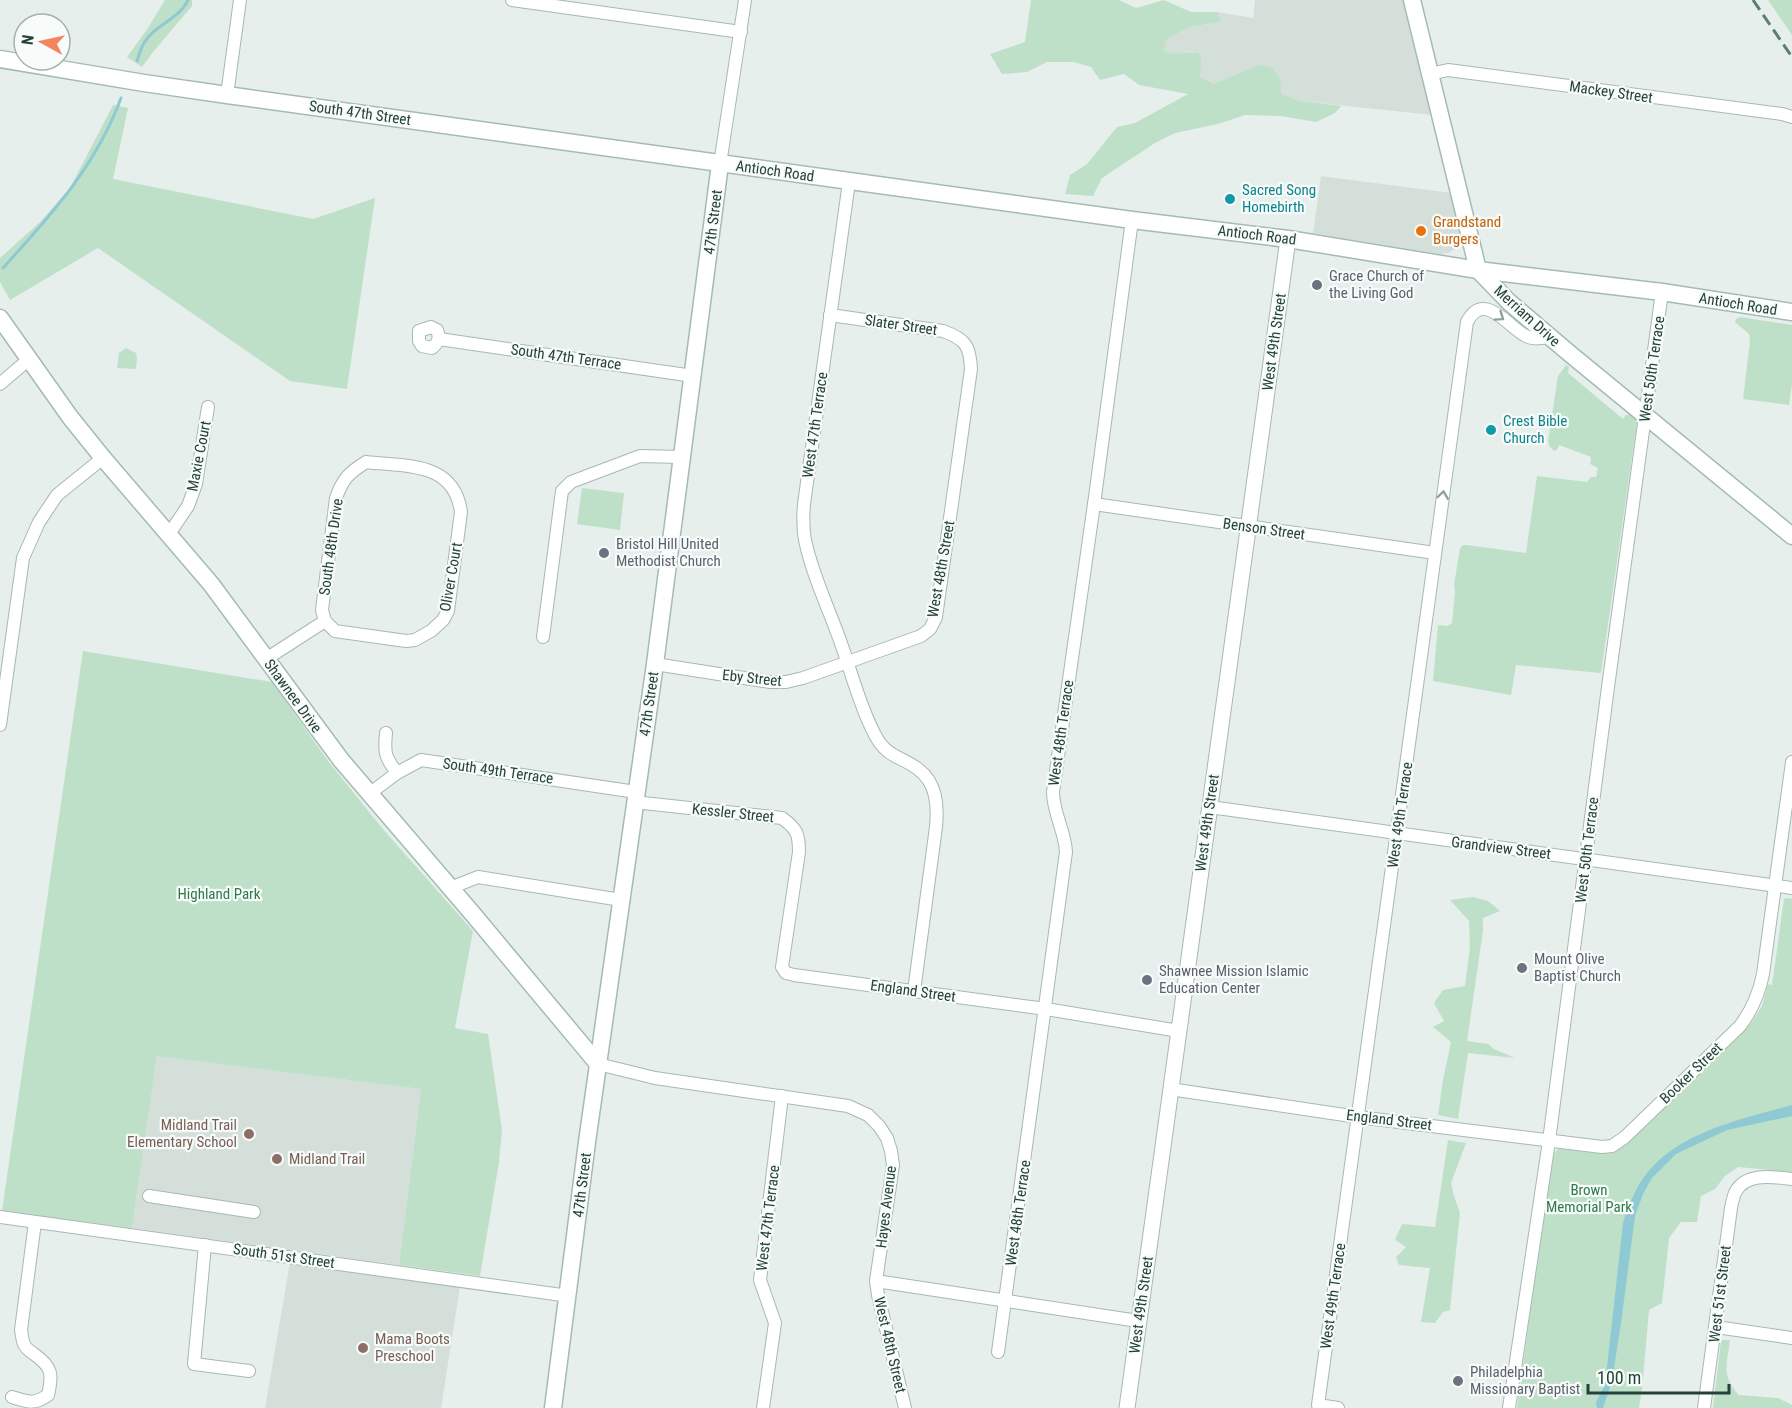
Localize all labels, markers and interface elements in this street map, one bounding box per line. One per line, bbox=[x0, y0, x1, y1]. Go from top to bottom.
north arrow bbox=[12, 12, 72, 72]
text: N bbox=[18, 34, 38, 46]
street label: Mackey Street bbox=[1568, 77, 1654, 107]
street label: South 47th Street bbox=[308, 97, 412, 129]
street label: Antioch Road bbox=[735, 157, 815, 185]
place label: Sacred Song Homebirth bbox=[1242, 181, 1316, 216]
street label: 47th Street bbox=[700, 189, 726, 255]
marker: Sacred Song Homebirth bbox=[1223, 192, 1237, 206]
place label: Grandstand Burgers bbox=[1433, 213, 1501, 248]
street label: Antioch Road bbox=[1217, 221, 1297, 249]
marker: Grandstand Burgers bbox=[1414, 224, 1428, 238]
place label: Grace Church of the Living God bbox=[1329, 267, 1424, 302]
marker: Grace Church of the Living God bbox=[1310, 278, 1324, 292]
street label: Merriam Drive bbox=[1490, 282, 1564, 350]
street label: Antioch Road bbox=[1698, 289, 1778, 319]
street label: West 49th Street bbox=[1258, 292, 1290, 392]
one-way arrow bbox=[1493, 310, 1504, 321]
street label: Slater Street bbox=[864, 311, 938, 339]
street label: West 50th Terrace bbox=[1636, 315, 1668, 423]
street label: South 47th Terrace bbox=[510, 340, 622, 374]
street label: West 47th Terrace bbox=[799, 371, 831, 479]
place label: Crest Bible Church bbox=[1503, 412, 1567, 447]
street label: Maxie Court bbox=[183, 419, 215, 493]
marker: Crest Bible Church bbox=[1484, 423, 1498, 437]
one-way arrow bbox=[1436, 491, 1448, 500]
street label: South 48th Drive bbox=[315, 497, 347, 597]
street label: Benson Street bbox=[1222, 514, 1306, 544]
street label: West 48th Street bbox=[924, 519, 958, 619]
place label: Bristol Hill United Methodist Church bbox=[616, 535, 721, 570]
street label: Oliver Court bbox=[436, 541, 466, 613]
marker: Bristol Hill United Methodist Church bbox=[597, 546, 611, 560]
street label: Shawnee Drive bbox=[260, 656, 326, 736]
street label: Eby Street bbox=[721, 666, 783, 690]
street label: 47th Street bbox=[636, 671, 662, 737]
street label: West 48th Terrace bbox=[1045, 679, 1077, 787]
street label: South 49th Terrace bbox=[442, 754, 554, 788]
street label: West 49th Terrace bbox=[1384, 761, 1416, 869]
street label: West 49th Street bbox=[1191, 773, 1223, 873]
street label: West 50th Terrace bbox=[1572, 796, 1602, 904]
street label: Kessler Street bbox=[691, 800, 775, 826]
street label: Grandview Street bbox=[1450, 833, 1552, 863]
park label: Highland Park bbox=[178, 885, 261, 903]
place label: Mount Olive Baptist Church bbox=[1534, 950, 1621, 985]
marker: Mount Olive Baptist Church bbox=[1515, 961, 1529, 975]
place label: Shawnee Mission Islamic Education Center bbox=[1159, 962, 1309, 997]
marker: Shawnee Mission Islamic Education Center bbox=[1140, 973, 1154, 987]
street label: England Street bbox=[869, 976, 957, 1006]
street label: Booker Street bbox=[1656, 1039, 1726, 1107]
street label: England Street bbox=[1345, 1106, 1433, 1134]
place label: Midland Trail Elementary School bbox=[127, 1116, 237, 1151]
marker: Midland Trail Elementary School bbox=[242, 1127, 256, 1141]
place label: Midland Trail bbox=[289, 1150, 365, 1168]
marker: Midland Trail bbox=[270, 1152, 284, 1166]
street label: 47th Street bbox=[569, 1152, 595, 1218]
street label: West 48th Terrace bbox=[1002, 1159, 1034, 1267]
street label: West 47th Terrace bbox=[753, 1164, 783, 1272]
street label: Hayes Avenue bbox=[872, 1165, 900, 1249]
park label: Brown Memorial Park bbox=[1546, 1181, 1632, 1216]
street label: South 51st Street bbox=[232, 1240, 336, 1272]
street label: West 49th Terrace bbox=[1317, 1242, 1349, 1350]
street label: West 51st Street bbox=[1705, 1244, 1735, 1344]
street label: West 49th Street bbox=[1125, 1255, 1157, 1355]
street label: West 48th Street bbox=[870, 1295, 910, 1395]
place label: Mama Boots Preschool bbox=[375, 1330, 450, 1365]
marker: Mama Boots Preschool bbox=[356, 1341, 370, 1355]
scale bar bbox=[1588, 1357, 1729, 1395]
place label: Philadelphia Missionary Baptist bbox=[1470, 1363, 1580, 1398]
text: 100 m bbox=[1597, 1367, 1641, 1388]
marker: Philadelphia Missionary Baptist bbox=[1451, 1374, 1465, 1388]

